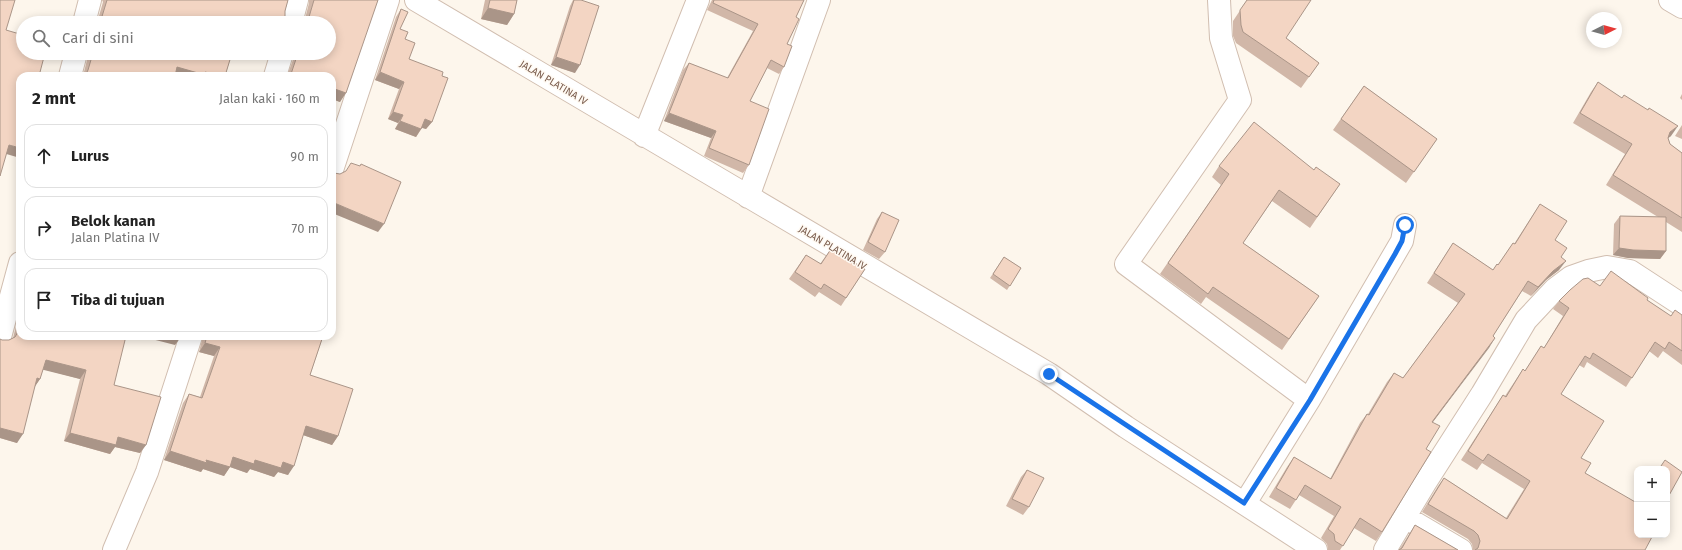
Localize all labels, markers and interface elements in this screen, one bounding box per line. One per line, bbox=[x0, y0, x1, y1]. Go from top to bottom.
north arrow bbox=[1586, 12, 1622, 48]
search box bbox=[16, 16, 336, 60]
icon: search bbox=[30, 27, 52, 49]
text: Cari di sini bbox=[62, 29, 134, 47]
street label: JALAN PLATINA IV bbox=[517, 58, 590, 108]
text: 2 mnt bbox=[32, 88, 76, 109]
text: Jalan kaki · 160 m bbox=[219, 91, 320, 106]
icon: ahead bbox=[33, 145, 55, 167]
text: Lurus bbox=[71, 147, 109, 165]
text: 90 m bbox=[290, 149, 319, 164]
text: Belok kanan bbox=[71, 212, 155, 230]
route start bbox=[1396, 216, 1414, 234]
icon: right bbox=[33, 217, 55, 239]
text: 70 m bbox=[292, 221, 319, 236]
street label: JALAN PLATINA IV bbox=[796, 223, 869, 273]
text: Jalan Platina IV bbox=[71, 230, 160, 245]
icon: arrive bbox=[33, 289, 55, 311]
text: Tiba di tujuan bbox=[71, 291, 165, 309]
route end bbox=[1040, 365, 1058, 383]
map controls bbox=[1634, 466, 1670, 538]
button: + bbox=[1634, 466, 1670, 502]
button: − bbox=[1634, 502, 1670, 538]

